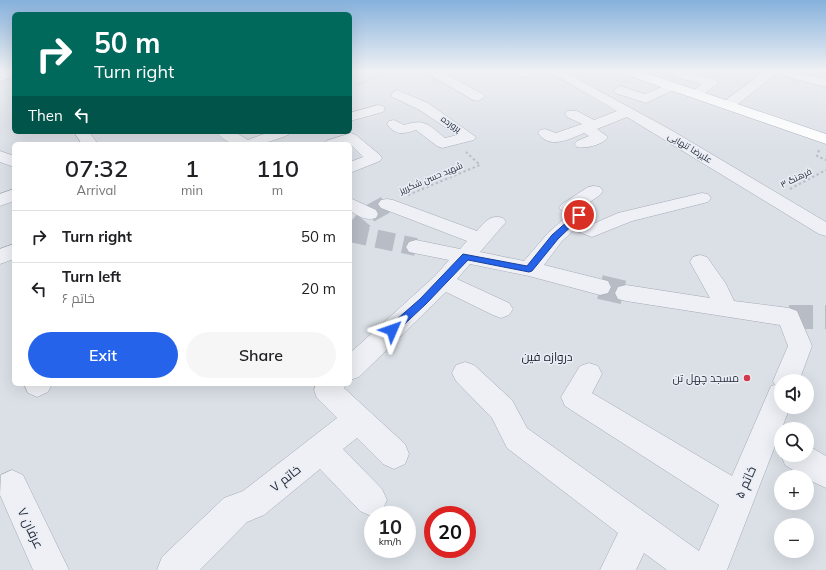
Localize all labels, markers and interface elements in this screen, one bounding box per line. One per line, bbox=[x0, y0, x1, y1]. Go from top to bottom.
text: 50 m bbox=[94, 25, 160, 60]
icon: right bbox=[28, 28, 80, 80]
text: Turn right bbox=[94, 60, 174, 83]
icon: left bbox=[71, 104, 93, 126]
text: Then bbox=[28, 106, 63, 125]
street label: پرورده bbox=[439, 113, 464, 135]
street label: علیرضا تنهایی bbox=[666, 130, 714, 165]
text: 07:32 bbox=[65, 153, 128, 183]
text: 1 bbox=[185, 153, 199, 183]
text: 110 bbox=[256, 153, 299, 183]
street label: شهید حسن شکرریز bbox=[396, 159, 464, 196]
street label: فرهنگ ۳ bbox=[778, 165, 813, 190]
text: Arrival bbox=[77, 182, 116, 198]
text: min bbox=[181, 182, 203, 198]
text: m bbox=[272, 182, 283, 198]
pin bbox=[562, 198, 596, 232]
icon: arrive bbox=[568, 204, 590, 226]
icon: right bbox=[28, 226, 50, 248]
text: Turn right bbox=[62, 227, 132, 246]
text: 50 m bbox=[301, 227, 336, 246]
text: Turn left bbox=[62, 267, 121, 286]
icon: left bbox=[28, 278, 50, 300]
text: 20 m bbox=[301, 279, 336, 298]
text: خاتم ۶ bbox=[62, 290, 95, 306]
position arrow bbox=[371, 309, 413, 351]
button: Exit bbox=[28, 332, 178, 378]
button: Share bbox=[186, 332, 336, 378]
district label: دروازه فین bbox=[521, 349, 573, 364]
place label: مسجد چهل تن bbox=[673, 371, 739, 385]
marker: مسجد چهل تن bbox=[742, 373, 752, 383]
map controls bbox=[774, 374, 814, 558]
button: sound bbox=[774, 374, 814, 414]
button: search bbox=[774, 422, 814, 462]
street label: خاتم ۷ bbox=[266, 461, 305, 497]
street label: خاتم ۵ bbox=[731, 463, 761, 501]
button: + bbox=[774, 470, 814, 510]
street label: عرفان ۷ bbox=[15, 505, 47, 551]
speed limit sign: 20 bbox=[424, 506, 476, 558]
text: 10 bbox=[378, 514, 402, 539]
button: − bbox=[774, 518, 814, 558]
text: km/h bbox=[379, 535, 401, 548]

